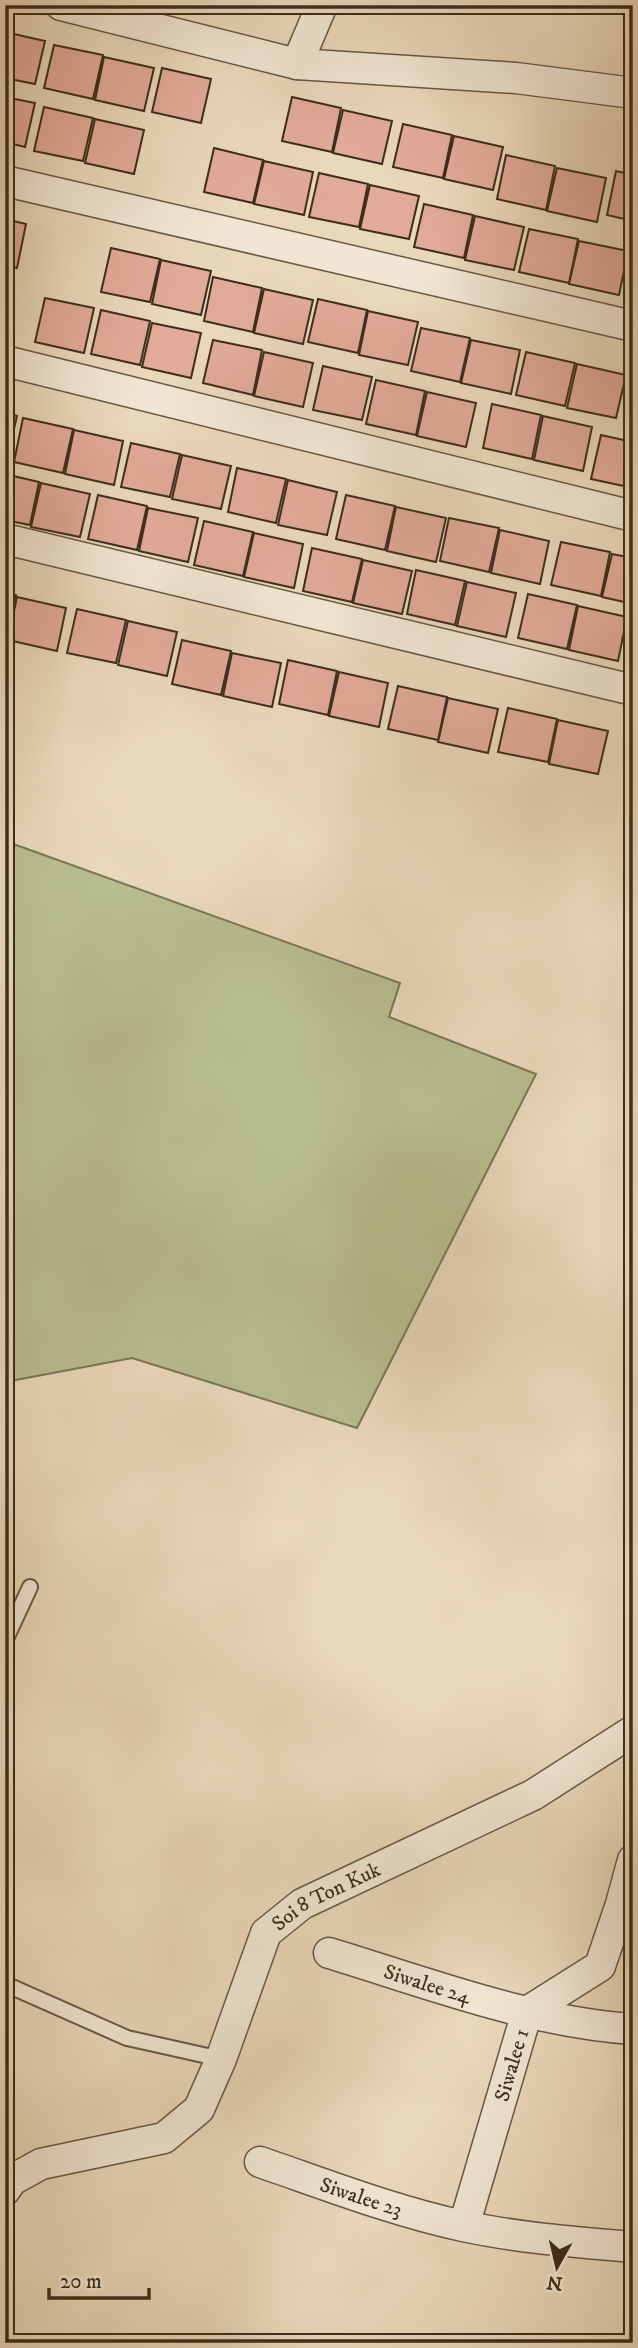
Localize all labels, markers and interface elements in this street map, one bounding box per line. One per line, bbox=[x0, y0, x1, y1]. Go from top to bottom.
street label: Soi 8 Ton Kuk bbox=[267, 1857, 386, 1937]
street label: Siwalee 24 bbox=[380, 1959, 474, 2011]
street label: Siwalee 1 bbox=[489, 2026, 535, 2105]
street label: Siwalee 23 bbox=[316, 2172, 405, 2223]
north arrow bbox=[522, 2232, 592, 2302]
scale bar bbox=[49, 2257, 149, 2301]
text: 20 m bbox=[60, 2269, 102, 2295]
text: N bbox=[545, 2270, 564, 2295]

